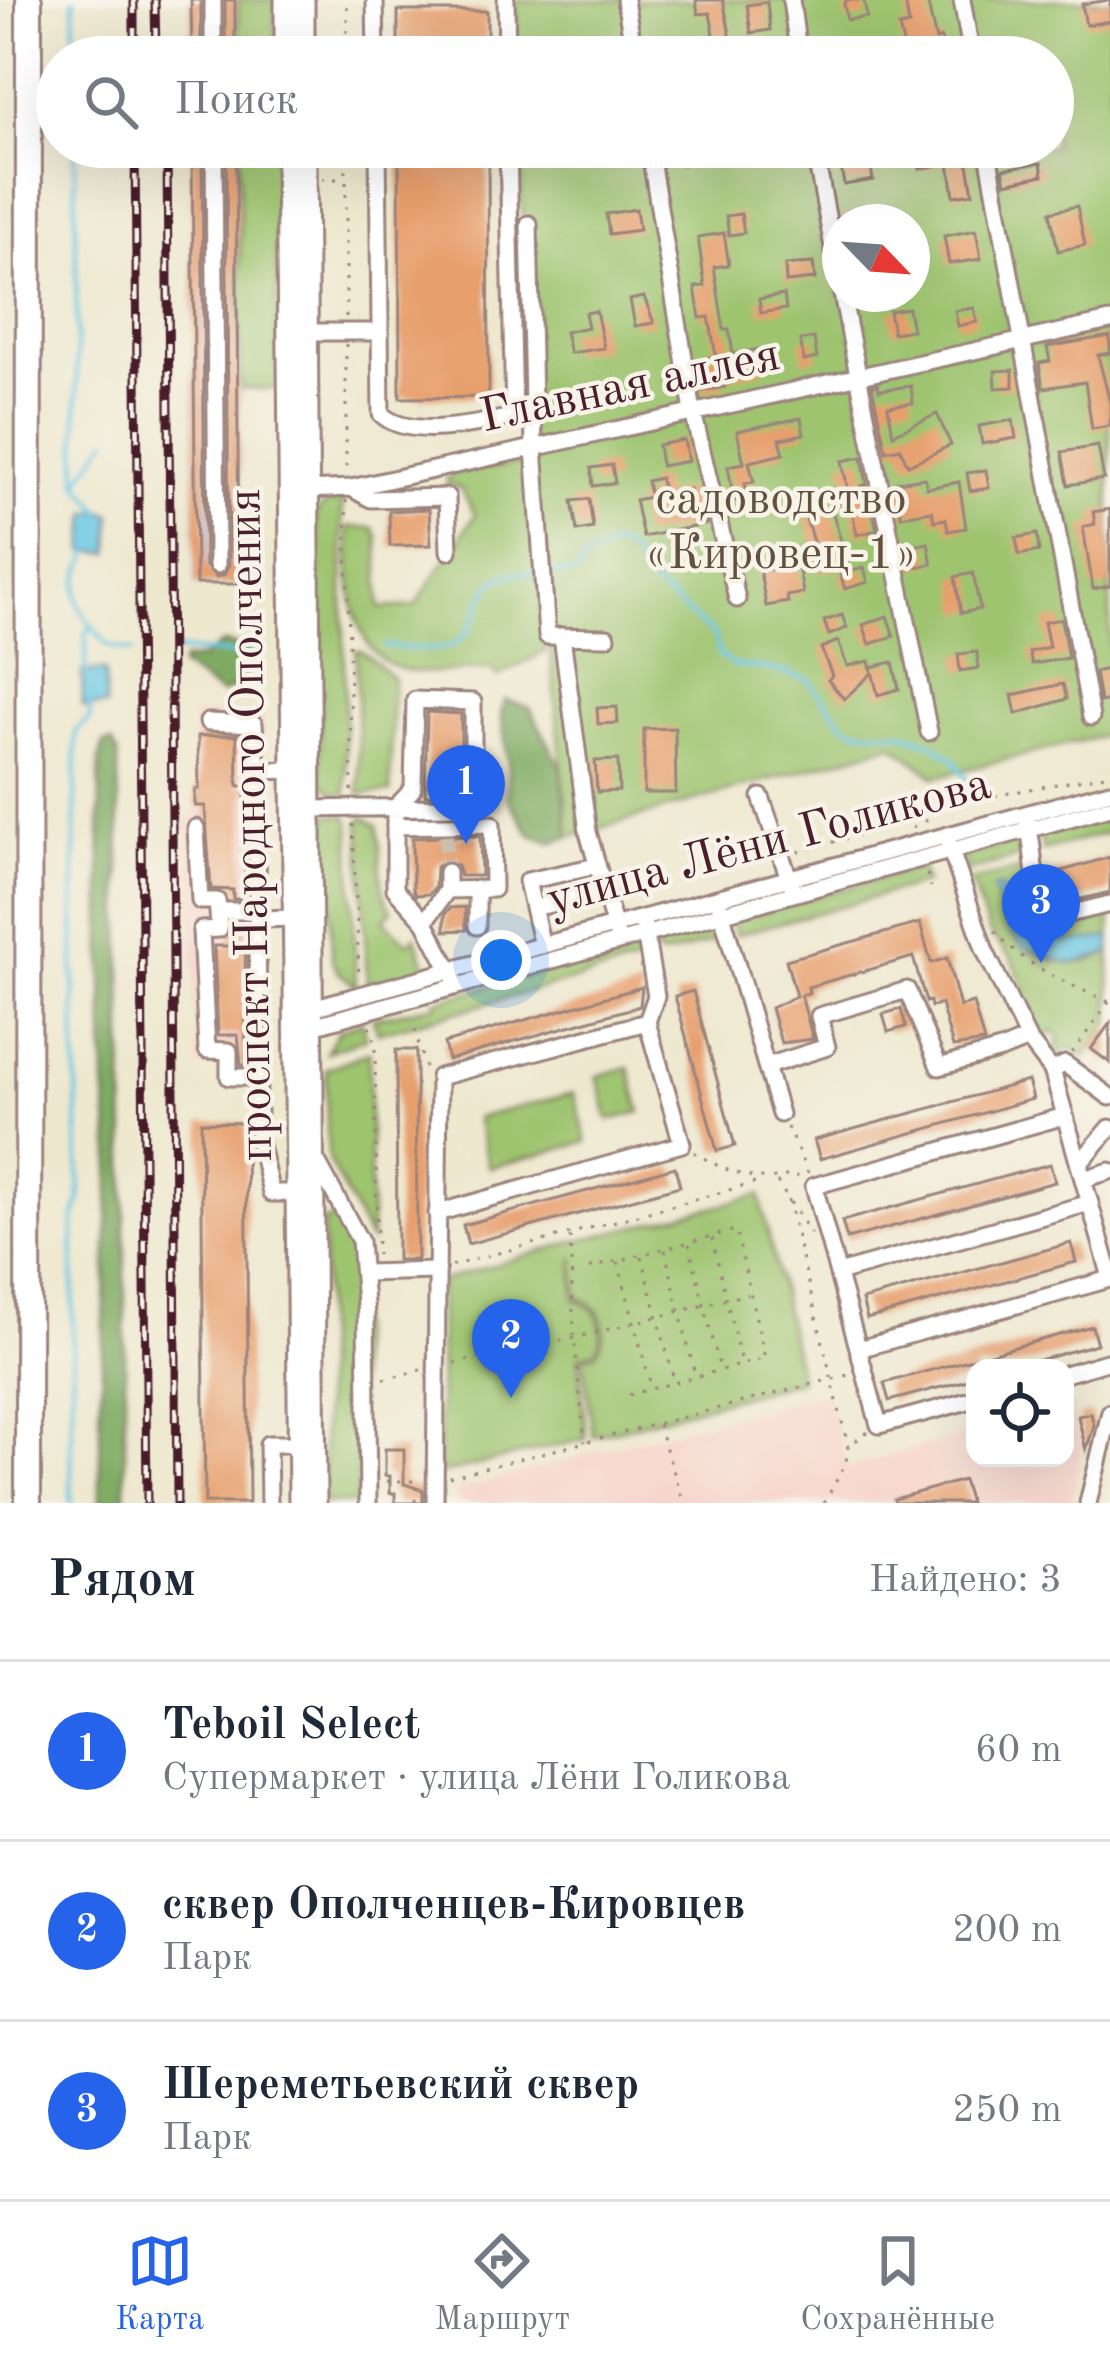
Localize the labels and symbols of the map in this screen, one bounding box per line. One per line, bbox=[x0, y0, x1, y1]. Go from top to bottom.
north arrow bbox=[822, 204, 930, 312]
street label: Главная аллея bbox=[476, 332, 784, 442]
park label: садоводство «Кировец-1» bbox=[645, 476, 917, 579]
street label: проспект Народного Ополчения bbox=[222, 488, 282, 1162]
pin: 1 bbox=[427, 745, 505, 844]
street label: улица Лёни Голикова bbox=[542, 761, 996, 925]
pin: 3 bbox=[1002, 864, 1080, 963]
your location bbox=[471, 930, 531, 990]
pin: 2 bbox=[472, 1299, 550, 1398]

